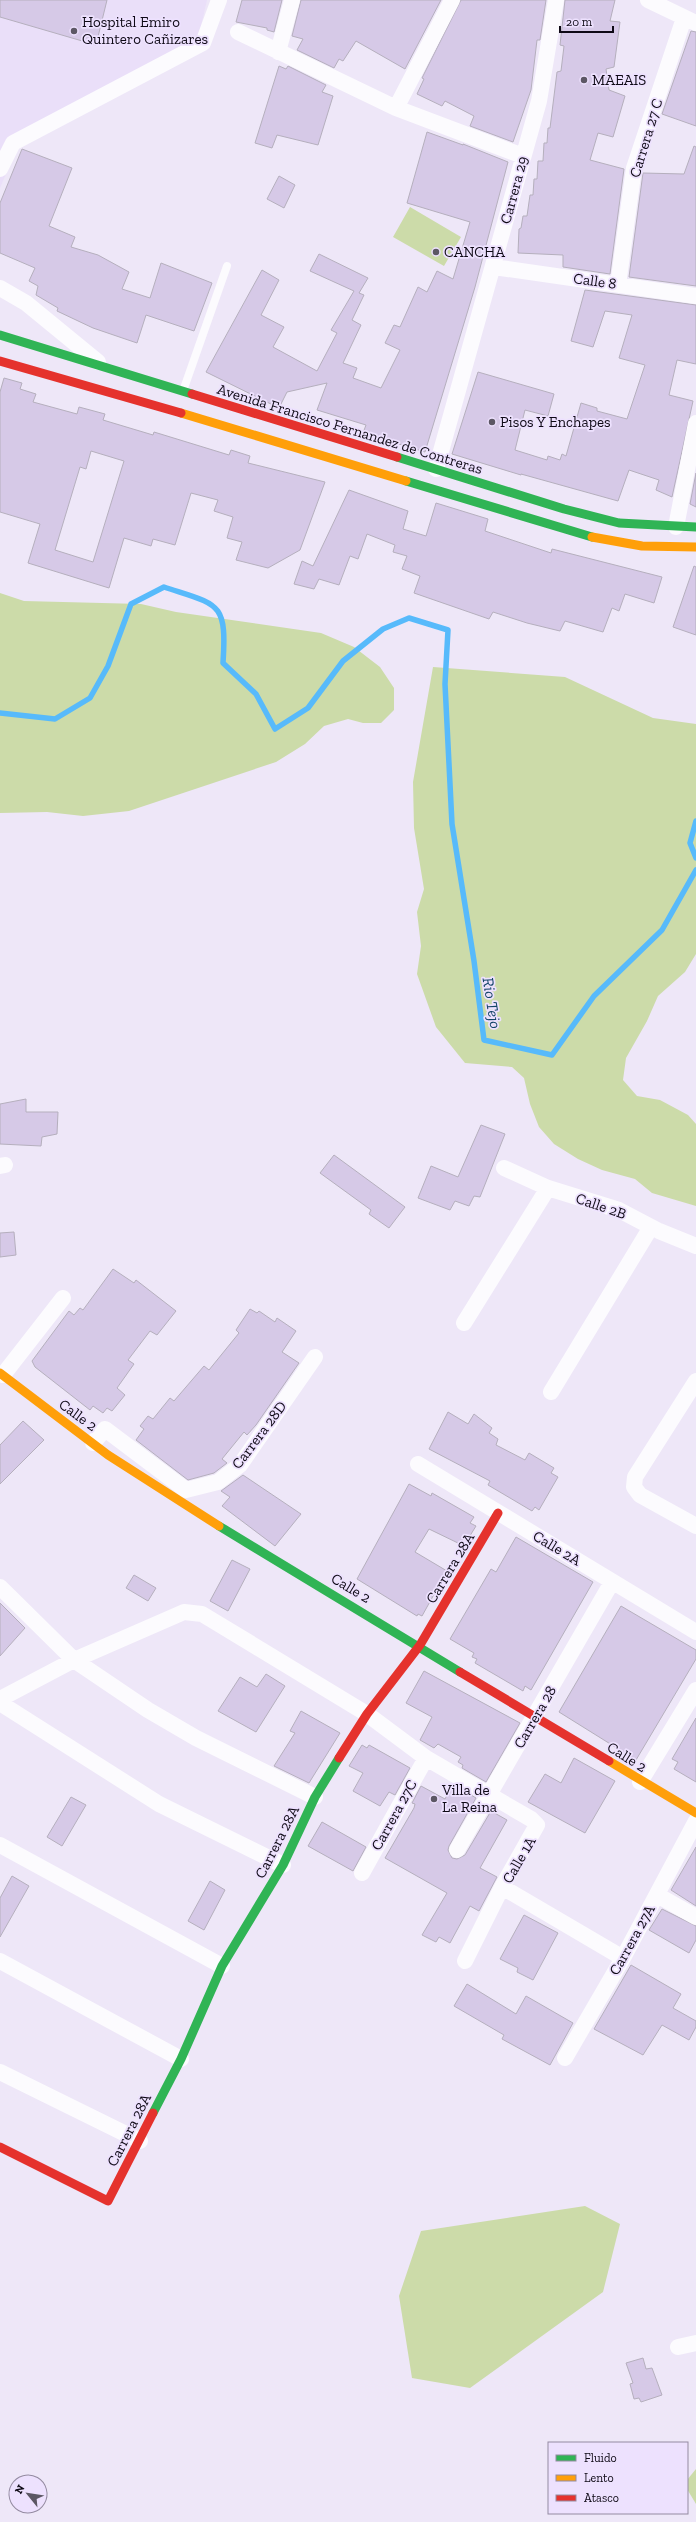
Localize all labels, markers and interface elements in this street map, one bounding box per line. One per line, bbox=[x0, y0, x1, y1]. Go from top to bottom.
scale bar bbox=[560, 8, 613, 34]
place label: Hospital Emiro Quintero Cañizares bbox=[82, 13, 208, 48]
text: 20 m bbox=[566, 15, 593, 29]
marker: Hospital Emiro Quintero Cañizares bbox=[69, 26, 79, 36]
place label: MAEAIS bbox=[592, 71, 646, 89]
marker: MAEAIS bbox=[579, 75, 589, 85]
street label: Carrera 27 C bbox=[625, 96, 667, 180]
street label: Carrera 29 bbox=[496, 154, 532, 226]
place label: CANCHA bbox=[444, 243, 505, 261]
marker: CANCHA bbox=[431, 247, 441, 257]
street label: Calle 8 bbox=[572, 269, 618, 293]
street label: Avenida Francisco Fernandez de Contreras bbox=[215, 380, 485, 478]
place label: Pisos Y Enchapes bbox=[500, 413, 611, 431]
marker: Pisos Y Enchapes bbox=[487, 417, 497, 427]
water label: Rio Tejo bbox=[479, 976, 505, 1030]
street label: Calle 2B bbox=[573, 1189, 629, 1223]
street label: Calle 2 bbox=[55, 1395, 101, 1435]
street label: Carrera 28D bbox=[228, 1398, 290, 1472]
street label: Calle 2A bbox=[530, 1527, 585, 1569]
street label: Carrera 28A bbox=[422, 1529, 478, 1607]
street label: Calle 2 bbox=[328, 1569, 374, 1607]
street label: Carrera 28 bbox=[510, 1682, 560, 1752]
street label: Calle 2 bbox=[604, 1738, 650, 1776]
street label: Carrera 27C bbox=[367, 1777, 421, 1853]
place label: Villa de La Reina bbox=[441, 1781, 497, 1816]
marker: Villa de La Reina bbox=[429, 1794, 439, 1804]
street label: Carrera 28A bbox=[251, 1802, 303, 1881]
street label: Calle 1A bbox=[498, 1833, 540, 1887]
street label: Carrera 27A bbox=[605, 1901, 659, 1978]
street label: Carrera 28A bbox=[103, 2090, 155, 2169]
legend bbox=[548, 2442, 688, 2514]
text: Fluido bbox=[584, 2451, 617, 2465]
text: Lento bbox=[584, 2471, 614, 2485]
north arrow bbox=[8, 2474, 48, 2514]
text: N bbox=[12, 2482, 28, 2496]
text: Atasco bbox=[584, 2491, 619, 2505]

